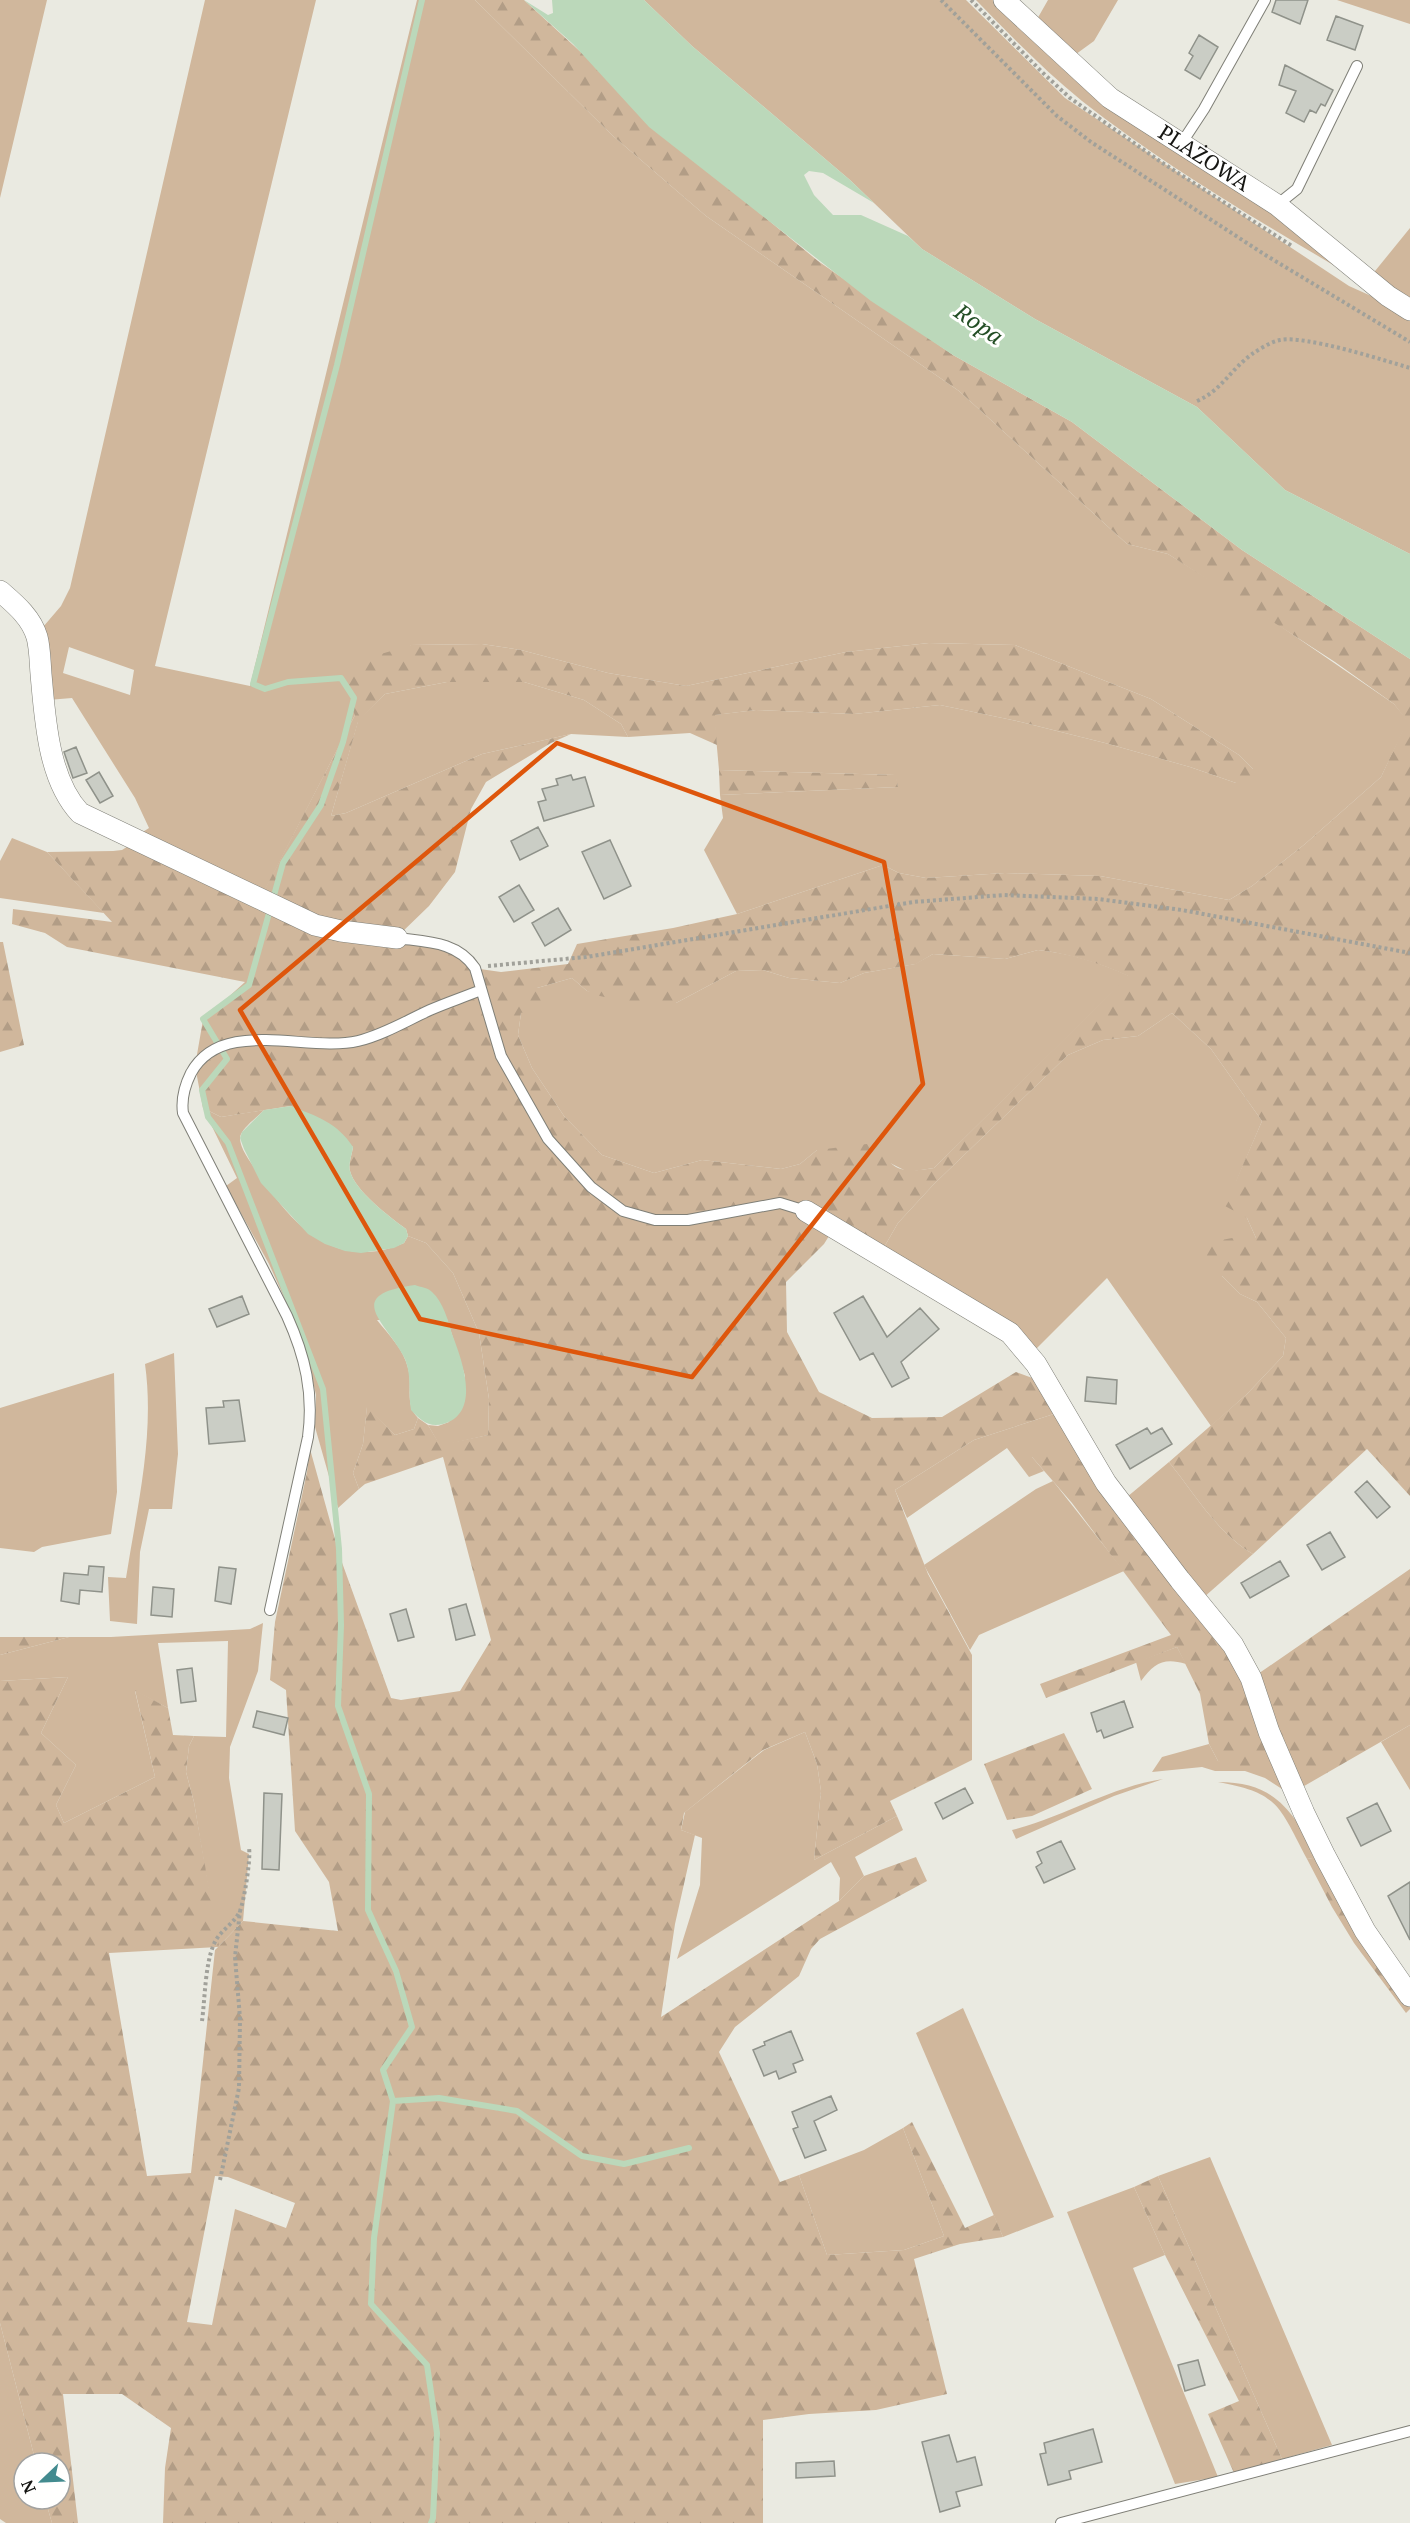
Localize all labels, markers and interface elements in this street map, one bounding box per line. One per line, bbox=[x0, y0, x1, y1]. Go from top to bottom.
street label: PLAŻOWA bbox=[1153, 118, 1256, 197]
water label: Ropa bbox=[949, 295, 1010, 351]
north arrow bbox=[12, 2451, 72, 2511]
text: N bbox=[15, 2476, 41, 2497]

